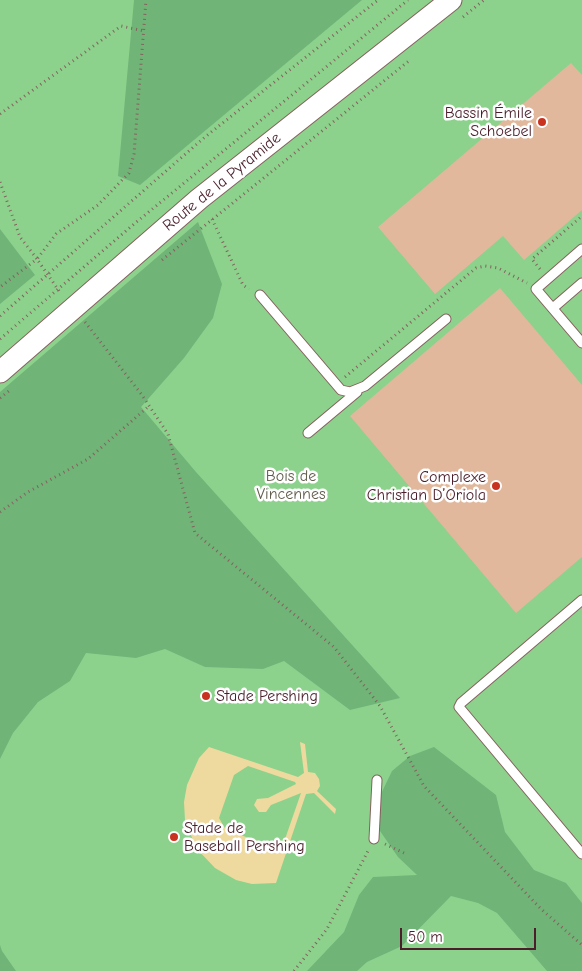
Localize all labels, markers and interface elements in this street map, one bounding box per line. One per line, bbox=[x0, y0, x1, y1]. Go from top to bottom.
place label: Bassin Émile Schoebel bbox=[445, 103, 532, 141]
marker: Bassin Émile Schoebel bbox=[536, 116, 548, 128]
street label: Route de la Pyramide bbox=[159, 129, 285, 235]
park label: Bois de Vincennes bbox=[256, 466, 326, 504]
place label: Complexe Christian D’Oriola bbox=[367, 467, 486, 505]
marker: Complexe Christian D’Oriola bbox=[490, 480, 502, 492]
place label: Stade Pershing bbox=[216, 686, 318, 706]
marker: Stade Pershing bbox=[200, 690, 212, 702]
place label: Stade de Baseball Pershing bbox=[184, 818, 305, 856]
marker: Stade de Baseball Pershing bbox=[168, 831, 180, 843]
scale bar bbox=[402, 918, 538, 950]
text: 50 m bbox=[408, 928, 443, 946]

